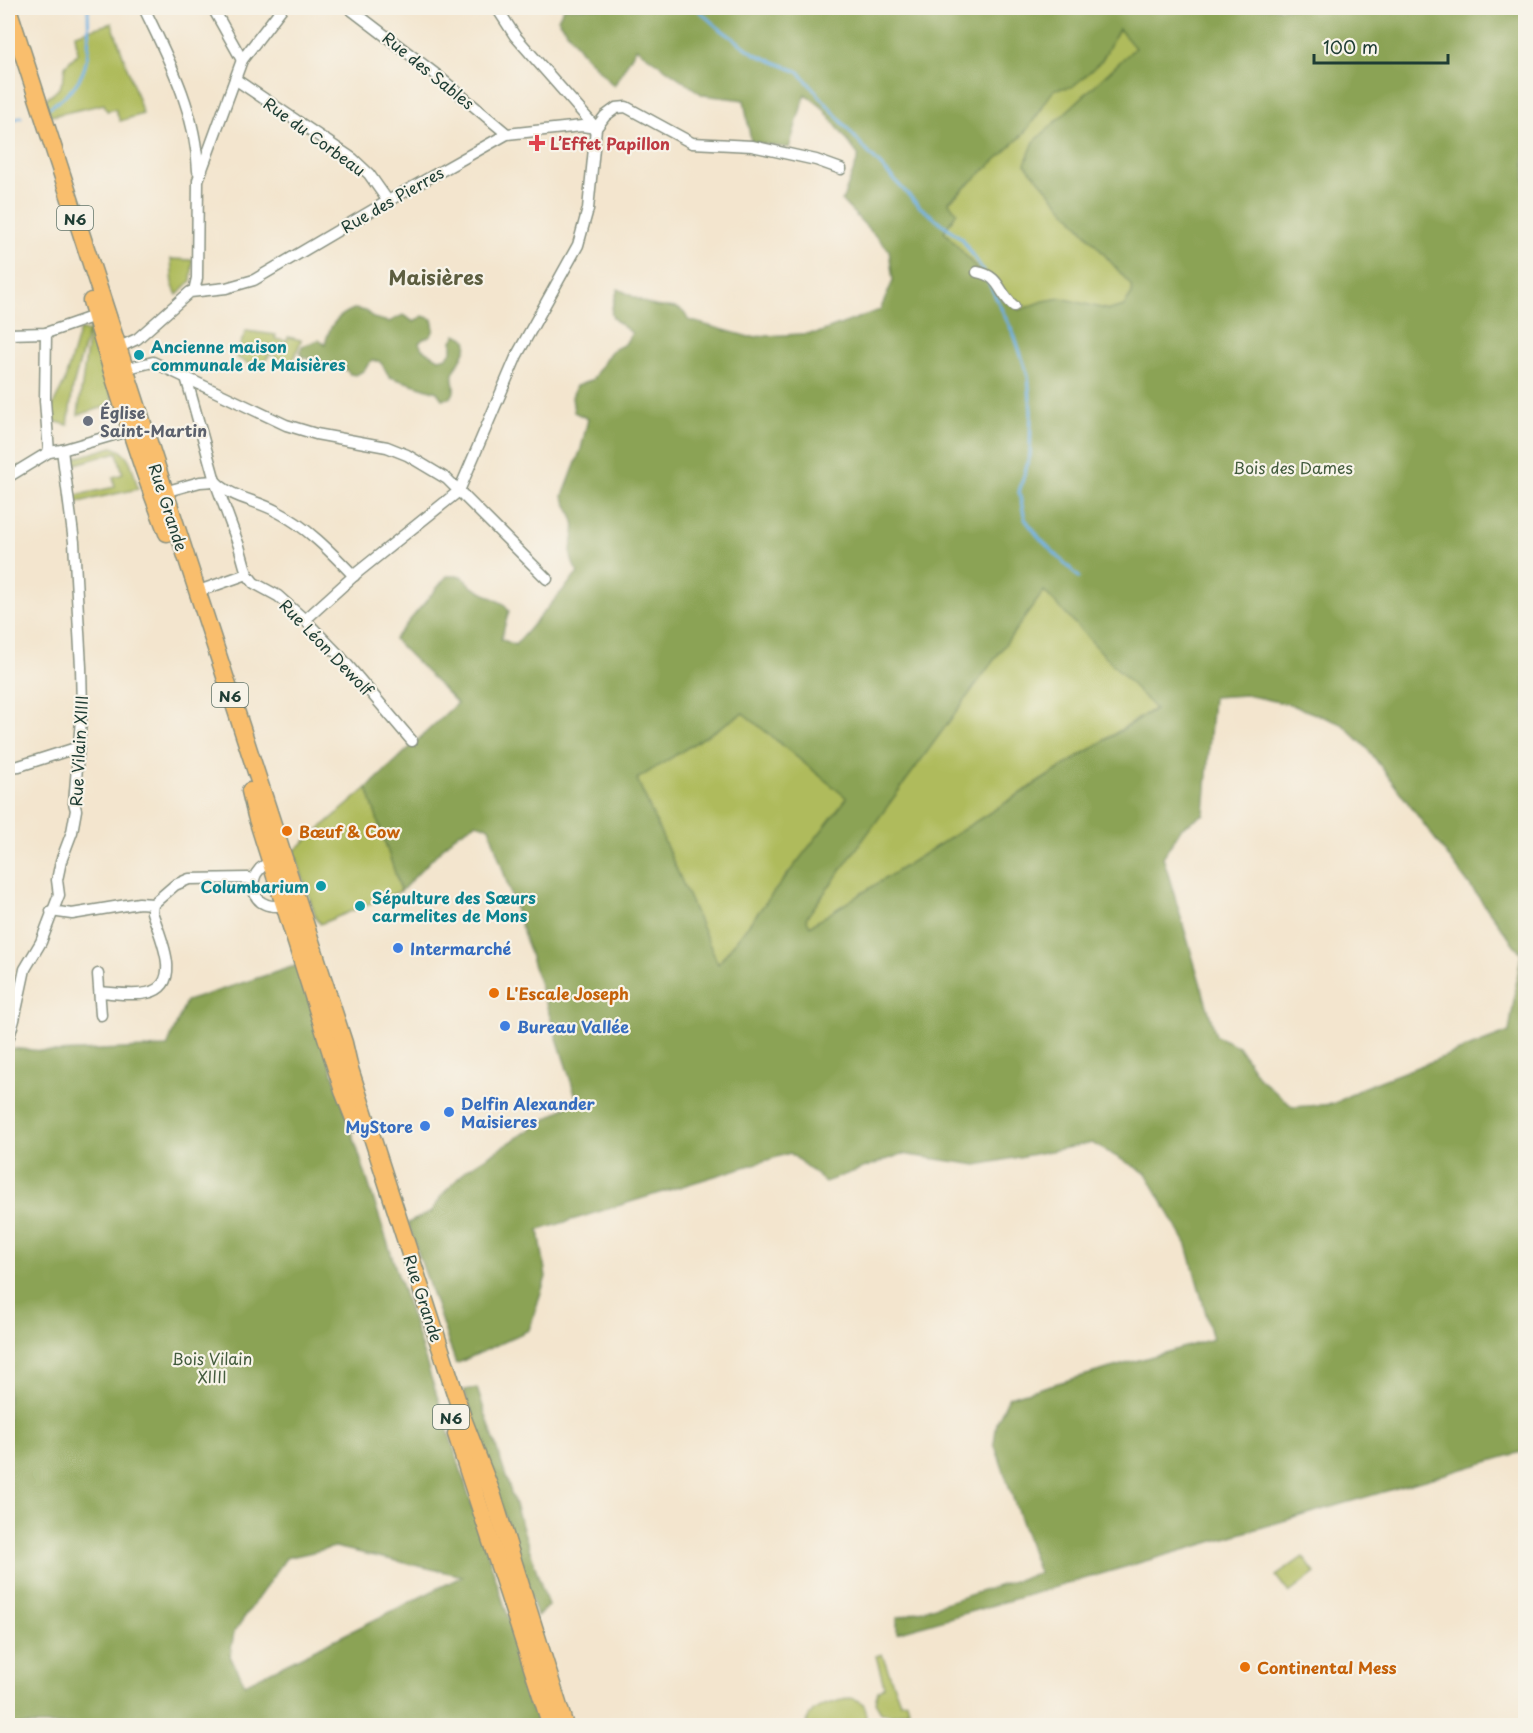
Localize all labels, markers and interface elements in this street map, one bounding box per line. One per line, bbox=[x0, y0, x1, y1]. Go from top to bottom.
street label: Rue des Sables bbox=[378, 25, 480, 115]
scale bar bbox=[1314, 27, 1448, 65]
text: 100 m bbox=[1323, 33, 1378, 60]
street label: Rue du Corbeau bbox=[259, 91, 371, 181]
place label: L’Effet Papillon bbox=[550, 131, 670, 155]
marker: L’Effet Papillon bbox=[528, 134, 546, 152]
street label: Rue des Pierres bbox=[336, 160, 448, 238]
road number: N6 bbox=[57, 206, 93, 230]
district label: Maisières bbox=[388, 262, 484, 292]
place label: Ancienne maison communale de Maisières bbox=[151, 334, 346, 376]
marker: Ancienne maison communale de Maisières bbox=[132, 348, 146, 362]
place label: Église Saint-Martin bbox=[100, 400, 207, 442]
marker: Église Saint-Martin bbox=[81, 414, 95, 428]
park label: Bois des Dames bbox=[1233, 455, 1353, 479]
street label: Rue Grande bbox=[144, 460, 194, 554]
street label: Rue Léon Dewolf bbox=[275, 593, 381, 702]
road number: N6 bbox=[212, 683, 248, 707]
street label: Rue Vilain XIIII bbox=[63, 695, 93, 807]
place label: Bœuf & Cow bbox=[299, 819, 400, 843]
marker: Bœuf & Cow bbox=[280, 824, 294, 838]
place label: Columbarium bbox=[200, 874, 309, 898]
marker: Columbarium bbox=[314, 879, 328, 893]
place label: Sépulture des Sœurs carmelites de Mons bbox=[372, 885, 536, 927]
marker: Sépulture des Sœurs carmelites de Mons bbox=[353, 899, 367, 913]
place label: Intermarché bbox=[410, 936, 512, 960]
marker: Intermarché bbox=[391, 941, 405, 955]
place label: L'Escale Joseph bbox=[506, 981, 629, 1005]
marker: L'Escale Joseph bbox=[487, 986, 501, 1000]
place label: Bureau Vallée bbox=[517, 1014, 629, 1038]
marker: Bureau Vallée bbox=[498, 1019, 512, 1033]
place label: Delfin Alexander Maisieres bbox=[461, 1091, 596, 1133]
marker: Delfin Alexander Maisieres bbox=[442, 1105, 456, 1119]
place label: MyStore bbox=[345, 1114, 413, 1138]
marker: MyStore bbox=[418, 1119, 432, 1133]
street label: Rue Grande bbox=[399, 1251, 449, 1345]
park label: Bois Vilain XIIII bbox=[172, 1346, 252, 1388]
road number: N6 bbox=[433, 1405, 469, 1429]
place label: Continental Mess bbox=[1257, 1655, 1397, 1679]
marker: Continental Mess bbox=[1238, 1660, 1252, 1674]

